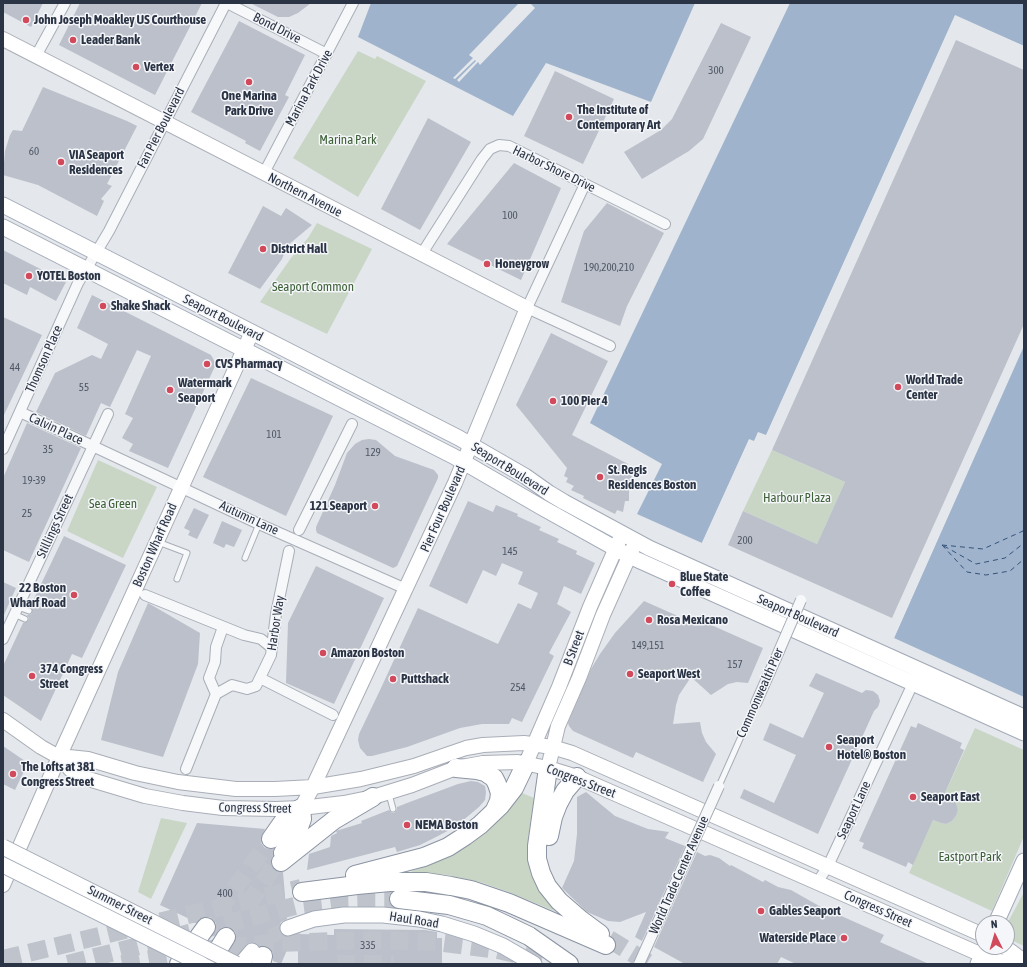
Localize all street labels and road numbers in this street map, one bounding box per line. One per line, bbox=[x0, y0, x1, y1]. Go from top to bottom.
street label: Bond Drive bbox=[250, 9, 304, 47]
street label: Marina Park Drive bbox=[282, 47, 336, 129]
street label: Fan Pier Boulevard bbox=[134, 85, 188, 171]
street label: Harbor Shore Drive bbox=[510, 142, 598, 196]
street label: Northern Avenue bbox=[265, 170, 345, 220]
street label: Seaport Boulevard bbox=[180, 291, 266, 345]
street label: Thomson Place bbox=[22, 323, 66, 395]
street label: Calvin Place bbox=[26, 410, 86, 448]
street label: Seaport Boulevard bbox=[469, 439, 551, 499]
street label: Pier Four Boulevard bbox=[417, 464, 469, 554]
street label: Stillings Street bbox=[33, 491, 77, 561]
street label: Autumn Lane bbox=[217, 498, 281, 538]
street label: Boston Wharf Road bbox=[130, 501, 180, 589]
street label: Seaport Boulevard bbox=[755, 591, 841, 641]
street label: Harbor Way bbox=[264, 594, 288, 652]
street label: B Street bbox=[560, 628, 588, 668]
street label: Commonwealth Pier bbox=[733, 646, 787, 740]
street label: Congress Street bbox=[544, 761, 618, 801]
street label: Seaport Lane bbox=[834, 779, 874, 841]
street label: Congress Street bbox=[218, 800, 292, 816]
street label: World Trade Center Avenue bbox=[646, 813, 712, 937]
street label: Summer Street bbox=[85, 882, 155, 928]
street label: Congress Street bbox=[841, 887, 915, 931]
street label: Haul Road bbox=[388, 908, 440, 932]

